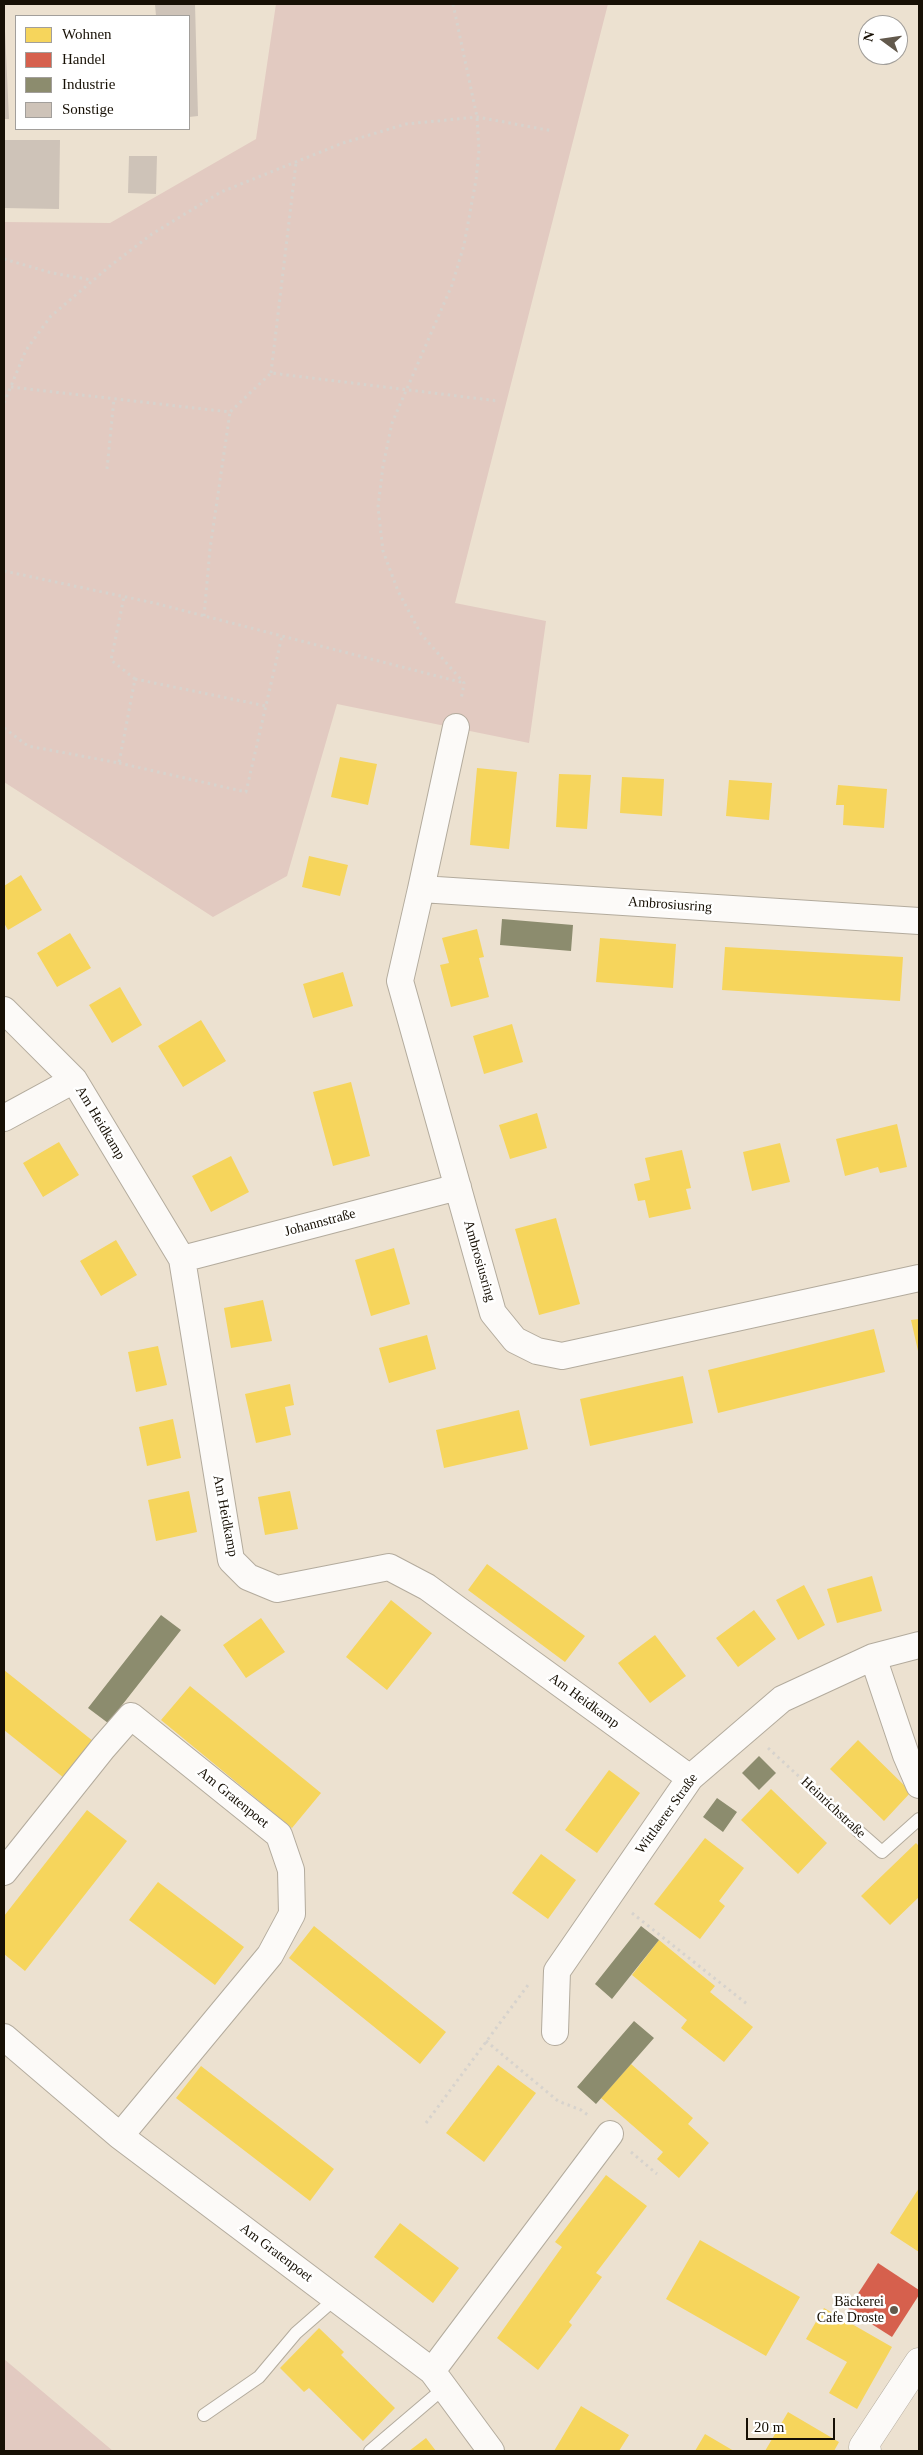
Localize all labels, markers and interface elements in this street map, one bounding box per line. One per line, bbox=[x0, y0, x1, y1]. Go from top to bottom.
legend bbox=[15, 15, 190, 130]
north arrow bbox=[858, 15, 908, 65]
text: Wohnen bbox=[62, 26, 112, 42]
text: N bbox=[860, 30, 877, 43]
text: Handel bbox=[62, 51, 105, 67]
text: Industrie bbox=[62, 76, 115, 92]
text: Sonstige bbox=[62, 101, 114, 117]
street label: Ambrosiusring bbox=[628, 894, 712, 916]
street label: Am Heidkamp bbox=[71, 1083, 129, 1163]
street label: Johannstraße bbox=[283, 1205, 357, 1241]
street label: Ambrosiusring bbox=[459, 1218, 499, 1304]
street label: Am Heidkamp bbox=[209, 1474, 241, 1558]
street label: Am Heidkamp bbox=[546, 1670, 622, 1732]
street label: Am Gratenpoet bbox=[194, 1764, 272, 1832]
street label: Wittlaerer Straße bbox=[632, 1770, 702, 1858]
street label: Heinrichstraße bbox=[797, 1774, 869, 1842]
street label: Am Gratenpoet bbox=[236, 2220, 316, 2286]
place label: Bäckerei Cafe Droste bbox=[817, 2294, 884, 2326]
marker: Bäckerei Cafe Droste bbox=[888, 2304, 900, 2316]
scale bar bbox=[748, 2408, 837, 2440]
text: 20 m bbox=[754, 2419, 784, 2435]

